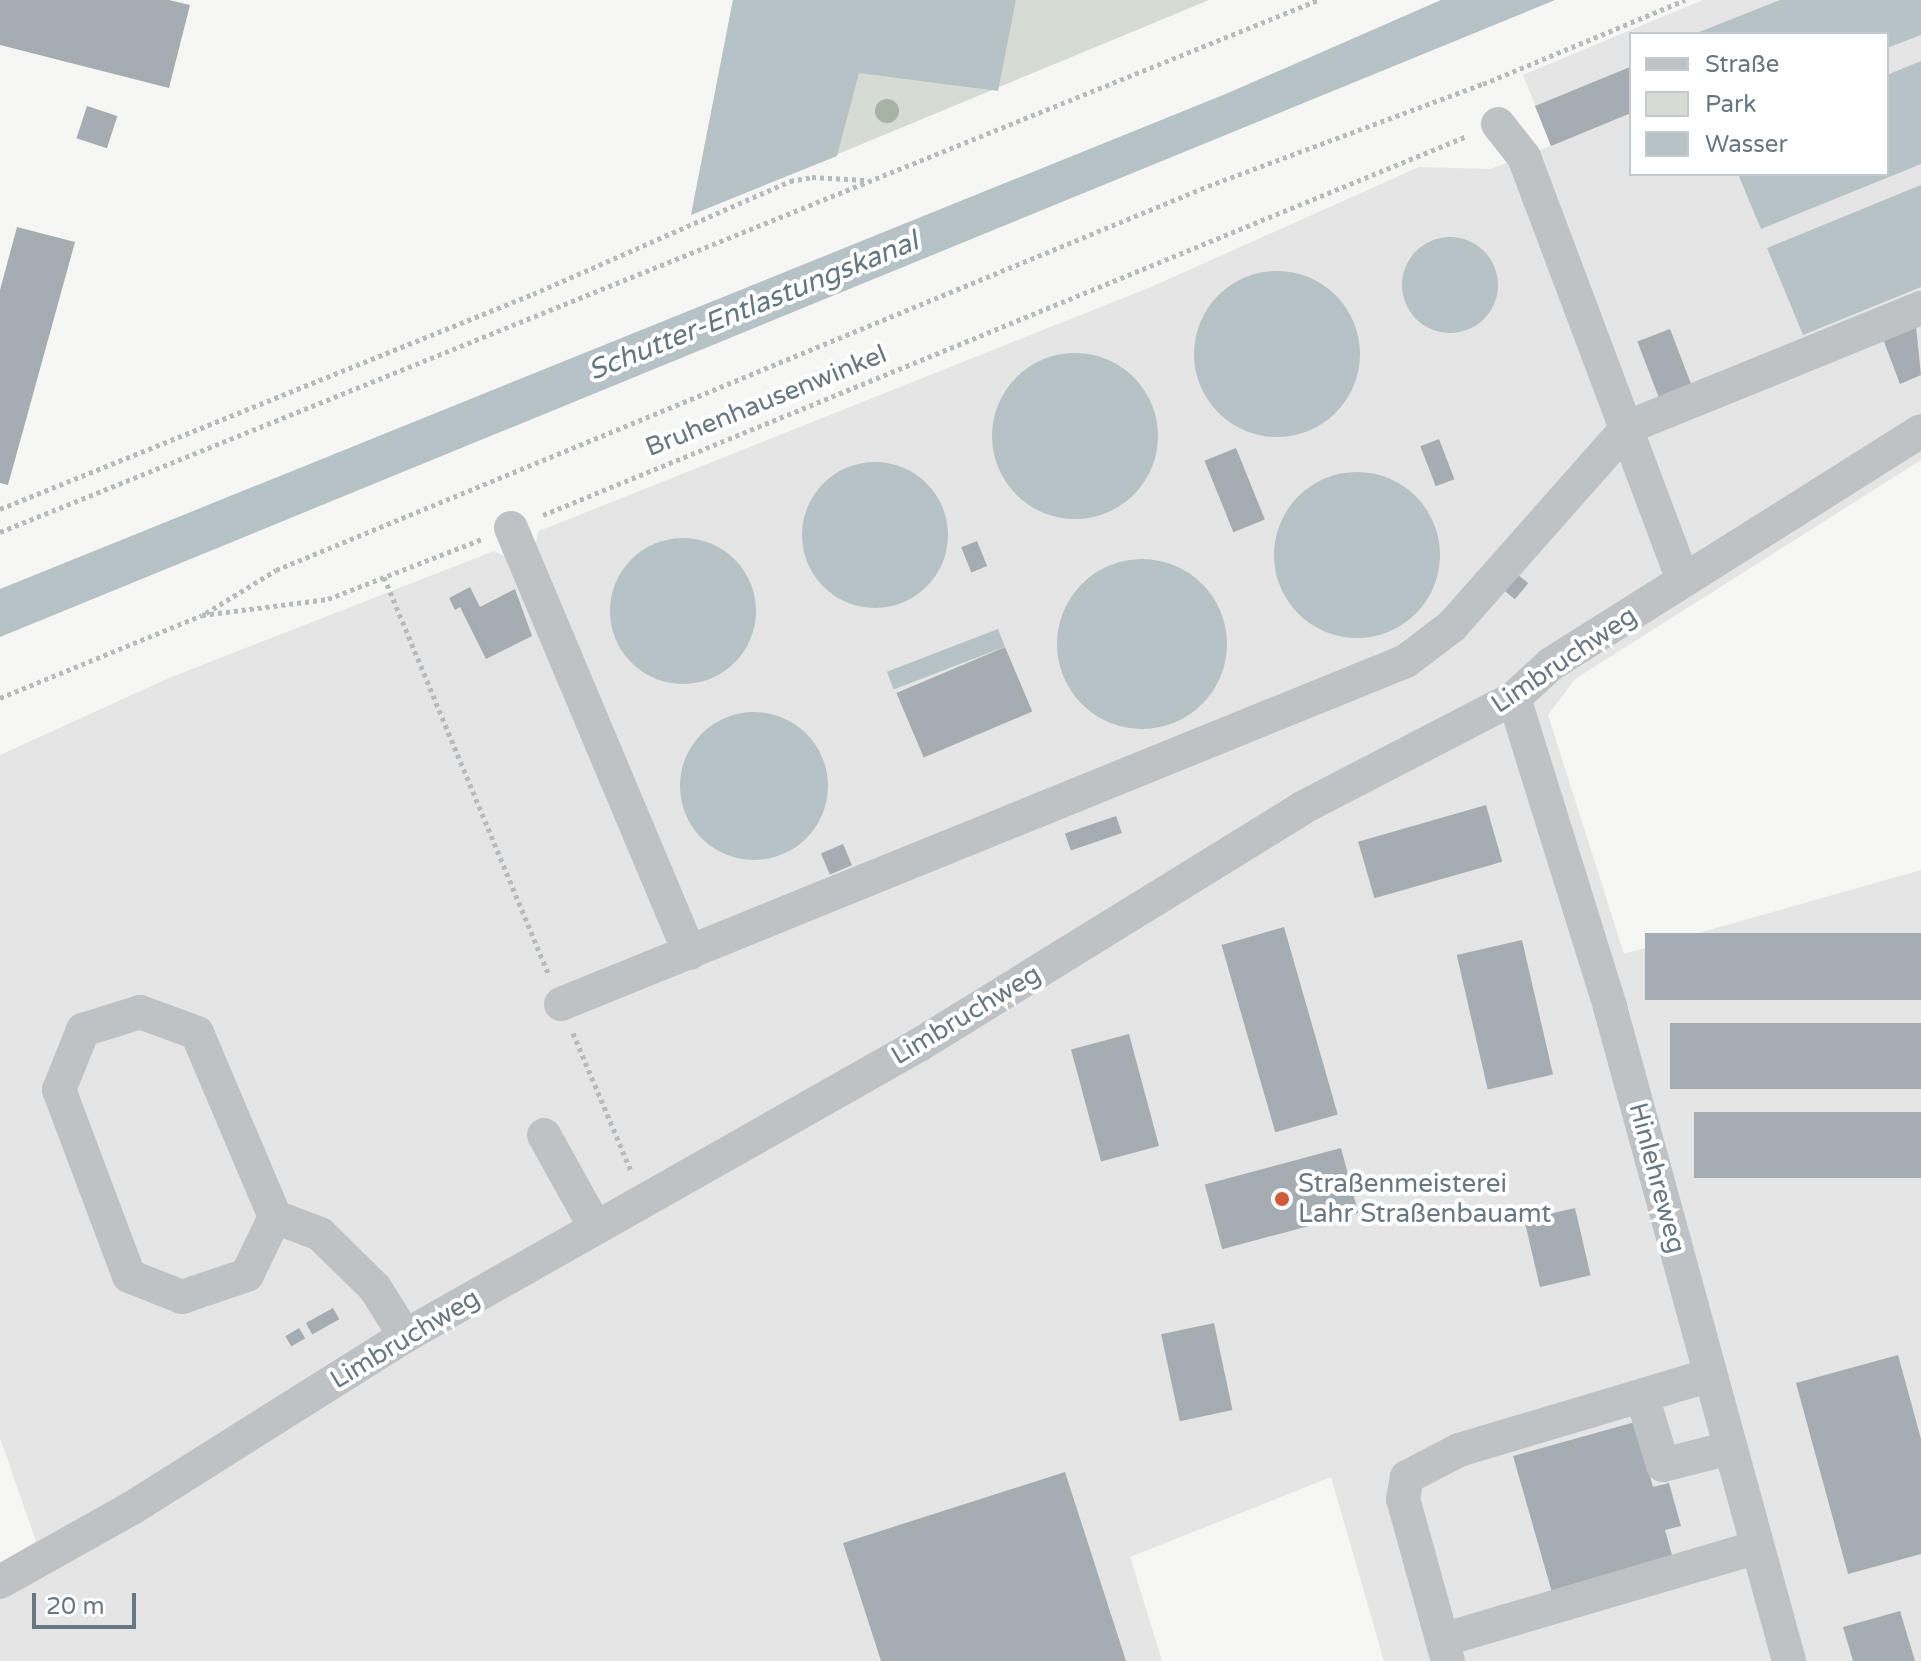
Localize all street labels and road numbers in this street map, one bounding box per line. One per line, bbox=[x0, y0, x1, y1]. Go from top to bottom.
street label: Bruhenhausenwinkel bbox=[641, 338, 891, 464]
street label: Limbruchweg bbox=[1485, 600, 1643, 720]
street label: Limbruchweg bbox=[886, 958, 1046, 1072]
street label: Hinlehreweg bbox=[1622, 1099, 1692, 1257]
street label: Limbruchweg bbox=[325, 1282, 485, 1396]

